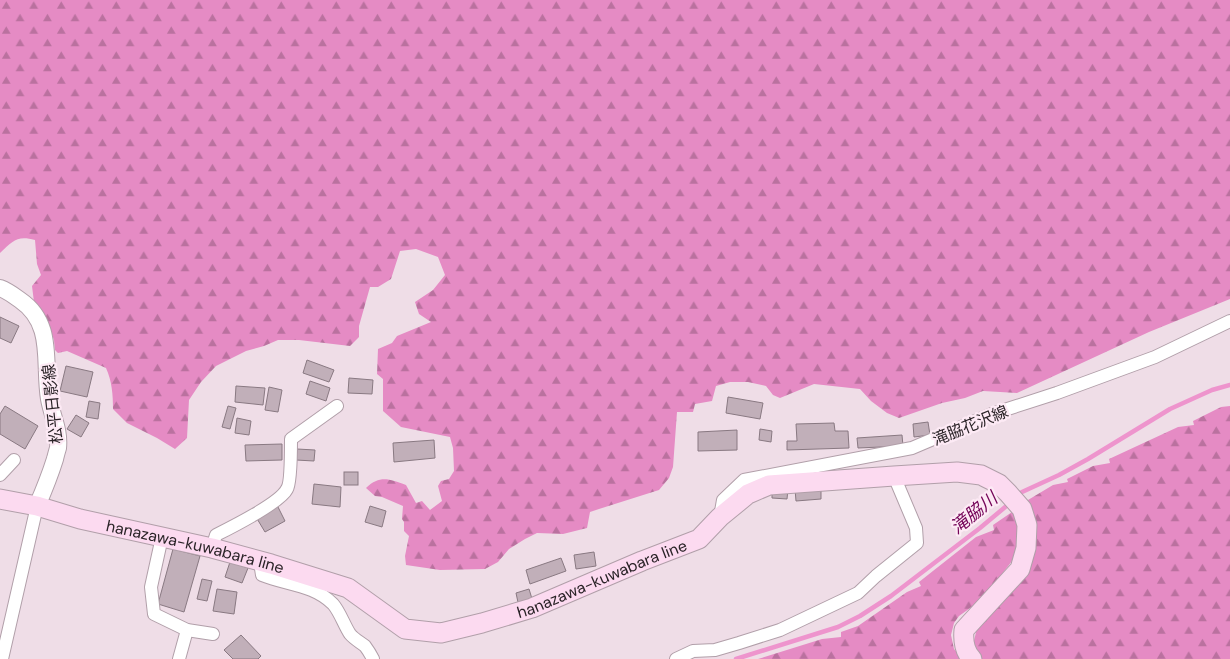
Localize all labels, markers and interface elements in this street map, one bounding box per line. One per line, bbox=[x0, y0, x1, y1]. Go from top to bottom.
street label: 松平日影線 bbox=[38, 363, 67, 445]
street label: 滝脇花沢線 bbox=[929, 401, 1011, 450]
water label: 滝脇川 bbox=[945, 485, 1004, 539]
street label: hanazawa-kuwabara line bbox=[104, 515, 287, 578]
street label: hanazawa-kuwabara line bbox=[514, 535, 690, 623]

